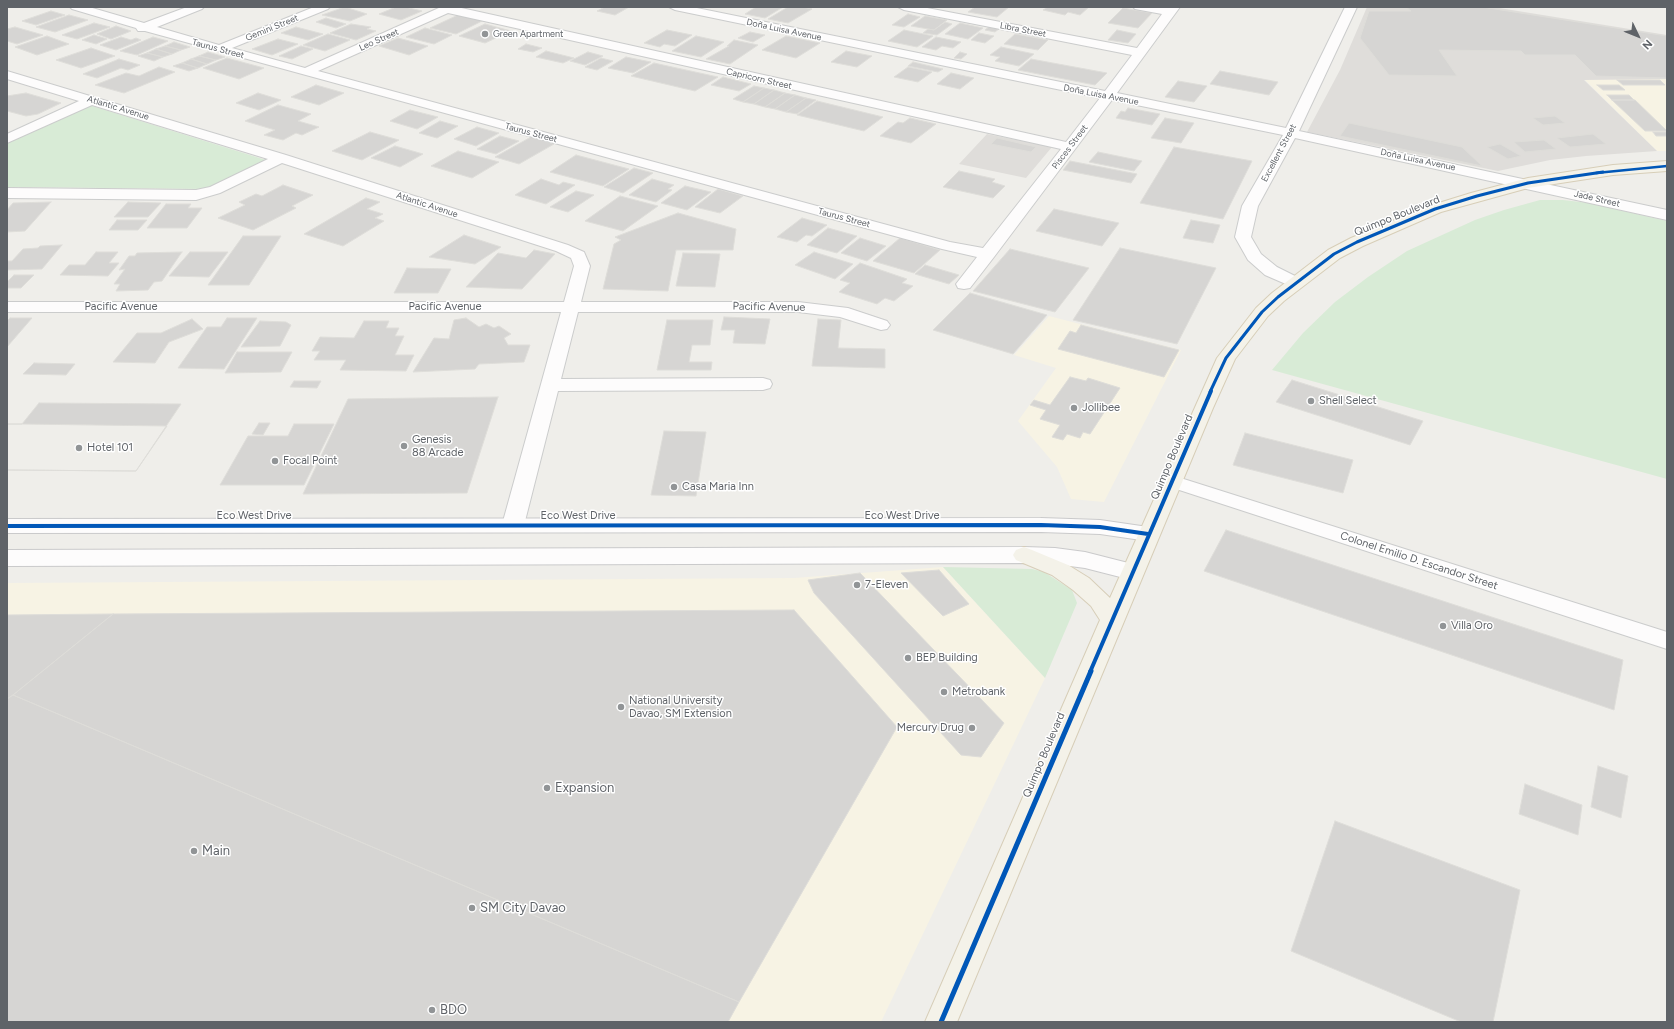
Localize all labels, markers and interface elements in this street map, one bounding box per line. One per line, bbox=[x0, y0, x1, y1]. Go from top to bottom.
street label: Gemini Street bbox=[244, 12, 300, 44]
north arrow bbox=[1618, 16, 1658, 56]
street label: Doña Luisa Avenue bbox=[745, 17, 823, 43]
street label: Libra Street bbox=[999, 20, 1047, 40]
street label: Leo Street bbox=[358, 26, 400, 54]
marker: Green Apartment bbox=[480, 29, 490, 39]
place label: Green Apartment bbox=[493, 29, 563, 39]
street label: Taurus Street bbox=[191, 37, 245, 61]
text: N bbox=[1639, 37, 1655, 52]
street label: Capricorn Street bbox=[725, 66, 793, 92]
street label: Doña Luisa Avenue bbox=[1062, 82, 1140, 108]
street label: Atlantic Avenue bbox=[86, 93, 150, 123]
street label: Taurus Street bbox=[504, 121, 558, 145]
street label: Excellent Street bbox=[1259, 122, 1299, 184]
street label: Pisces Street bbox=[1050, 123, 1090, 171]
street label: Doña Luisa Avenue bbox=[1379, 147, 1457, 173]
street label: Jade Street bbox=[1573, 188, 1621, 210]
street label: Atlantic Avenue bbox=[395, 190, 459, 220]
street label: Quimpo Boulevard bbox=[1352, 193, 1442, 239]
street label: Taurus Street bbox=[817, 206, 871, 230]
street label: Pacific Avenue bbox=[85, 300, 157, 314]
street label: Pacific Avenue bbox=[409, 300, 481, 314]
street label: Pacific Avenue bbox=[732, 300, 806, 314]
place label: Shell Select bbox=[1319, 394, 1377, 408]
marker: Shell Select bbox=[1306, 396, 1316, 406]
place label: Jollibee bbox=[1082, 401, 1120, 415]
marker: Jollibee bbox=[1069, 403, 1079, 413]
street label: Quimpo Boulevard bbox=[1148, 412, 1196, 502]
place label: Genesis 88 Arcade bbox=[412, 433, 463, 459]
place label: Hotel 101 bbox=[87, 441, 133, 455]
marker: Genesis 88 Arcade bbox=[399, 441, 409, 451]
marker: Hotel 101 bbox=[74, 443, 84, 453]
place label: Focal Point bbox=[283, 454, 337, 468]
marker: Focal Point bbox=[270, 456, 280, 466]
place label: Casa Maria Inn bbox=[682, 480, 754, 494]
marker: Casa Maria Inn bbox=[669, 482, 679, 492]
street label: Eco West Drive bbox=[216, 509, 292, 523]
street label: Eco West Drive bbox=[540, 509, 616, 523]
street label: Eco West Drive bbox=[864, 509, 940, 523]
street label: Colonel Emilio D. Escandor Street bbox=[1339, 529, 1499, 593]
place label: 7-Eleven bbox=[865, 578, 908, 592]
marker: 7-Eleven bbox=[852, 580, 862, 590]
place label: Villa Oro bbox=[1451, 619, 1493, 633]
marker: Villa Oro bbox=[1438, 621, 1448, 631]
place label: BEP Building bbox=[916, 651, 978, 665]
marker: BEP Building bbox=[903, 653, 913, 663]
place label: Metrobank bbox=[952, 685, 1005, 699]
marker: Metrobank bbox=[939, 687, 949, 697]
place label: National University Davao, SM Extension bbox=[629, 694, 732, 720]
marker: National University Davao, SM Extension bbox=[616, 702, 626, 712]
street label: Quimpo Boulevard bbox=[1020, 710, 1068, 800]
place label: Mercury Drug bbox=[897, 721, 964, 735]
marker: Mercury Drug bbox=[967, 723, 977, 733]
place label: Expansion bbox=[555, 780, 614, 796]
marker: Expansion bbox=[542, 783, 552, 793]
place label: Main bbox=[202, 843, 230, 859]
marker: Main bbox=[189, 846, 199, 856]
place label: SM City Davao bbox=[480, 900, 566, 916]
marker: SM City Davao bbox=[467, 903, 477, 913]
place label: BDO bbox=[440, 1002, 467, 1018]
marker: BDO bbox=[427, 1005, 437, 1015]

